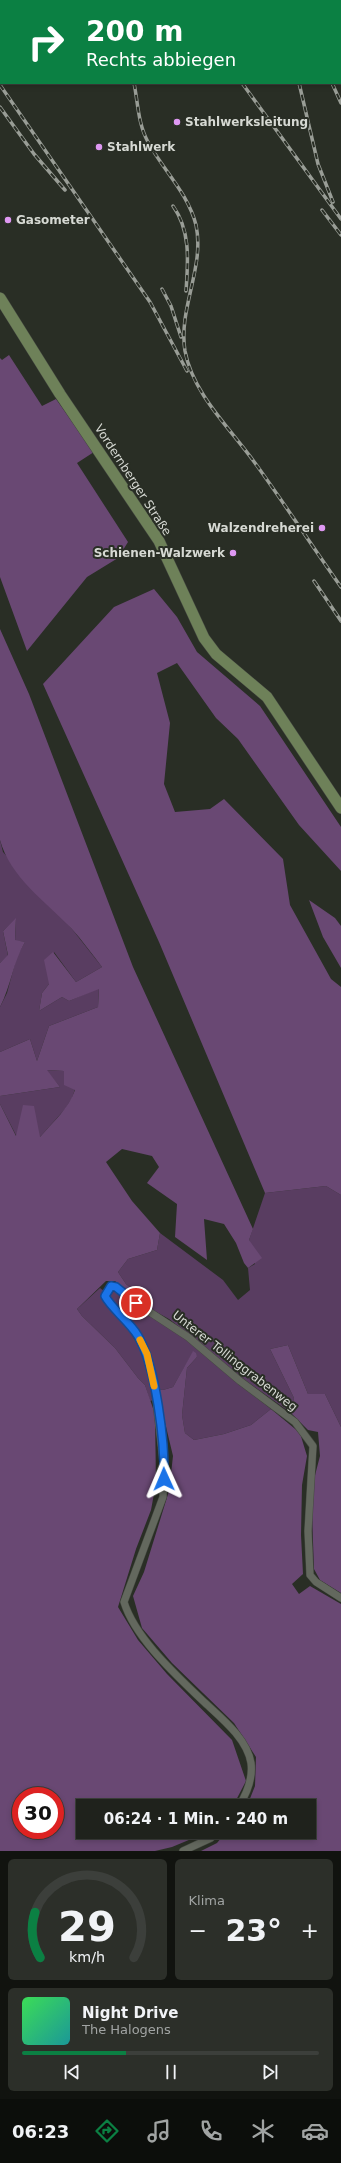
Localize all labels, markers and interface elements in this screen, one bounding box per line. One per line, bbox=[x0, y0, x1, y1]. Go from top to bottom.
text: 200 m bbox=[86, 15, 183, 48]
icon: right bbox=[20, 16, 72, 68]
text: Rechts abbiegen bbox=[86, 49, 236, 70]
place label: Stahlwerksleitung bbox=[185, 115, 308, 129]
marker: Stahlwerksleitung bbox=[172, 117, 182, 127]
place label: Stahlwerk bbox=[107, 140, 176, 154]
marker: Stahlwerk bbox=[94, 142, 104, 152]
place label: Gasometer bbox=[16, 213, 90, 227]
marker: Gasometer bbox=[3, 215, 13, 225]
street label: Vordernberger Straße bbox=[92, 422, 174, 538]
place label: Walzendreherei bbox=[208, 521, 314, 535]
marker: Walzendreherei bbox=[317, 523, 327, 533]
place label: Schienen-Walzwerk bbox=[94, 546, 226, 560]
marker: Schienen-Walzwerk bbox=[228, 548, 238, 558]
pin bbox=[119, 1286, 153, 1320]
icon: arrive bbox=[125, 1292, 147, 1314]
street label: Unterer Tollinggrabenweg bbox=[170, 1308, 300, 1414]
position arrow bbox=[143, 1458, 185, 1500]
speed limit sign: 30 bbox=[12, 1787, 64, 1839]
text: 06:24 · 1 Min. · 240 m bbox=[104, 1810, 288, 1828]
text: Klima bbox=[189, 1893, 225, 1908]
text: 29 bbox=[58, 1901, 116, 1950]
text: 23° bbox=[225, 1913, 282, 1948]
text: − bbox=[189, 1918, 207, 1943]
text: + bbox=[301, 1918, 319, 1943]
text: km/h bbox=[69, 1948, 105, 1964]
text: Night Drive bbox=[82, 2004, 178, 2022]
text: The Halogens bbox=[82, 2022, 171, 2037]
icon: previous bbox=[61, 2061, 83, 2083]
icon: pause bbox=[160, 2061, 182, 2083]
icon: next bbox=[259, 2061, 281, 2083]
icon: directions bbox=[93, 2117, 121, 2145]
icon: music bbox=[145, 2117, 173, 2145]
icon: phone bbox=[197, 2117, 225, 2145]
icon: climate bbox=[249, 2117, 277, 2145]
icon: car bbox=[301, 2117, 329, 2145]
text: 06:23 bbox=[12, 2121, 69, 2142]

